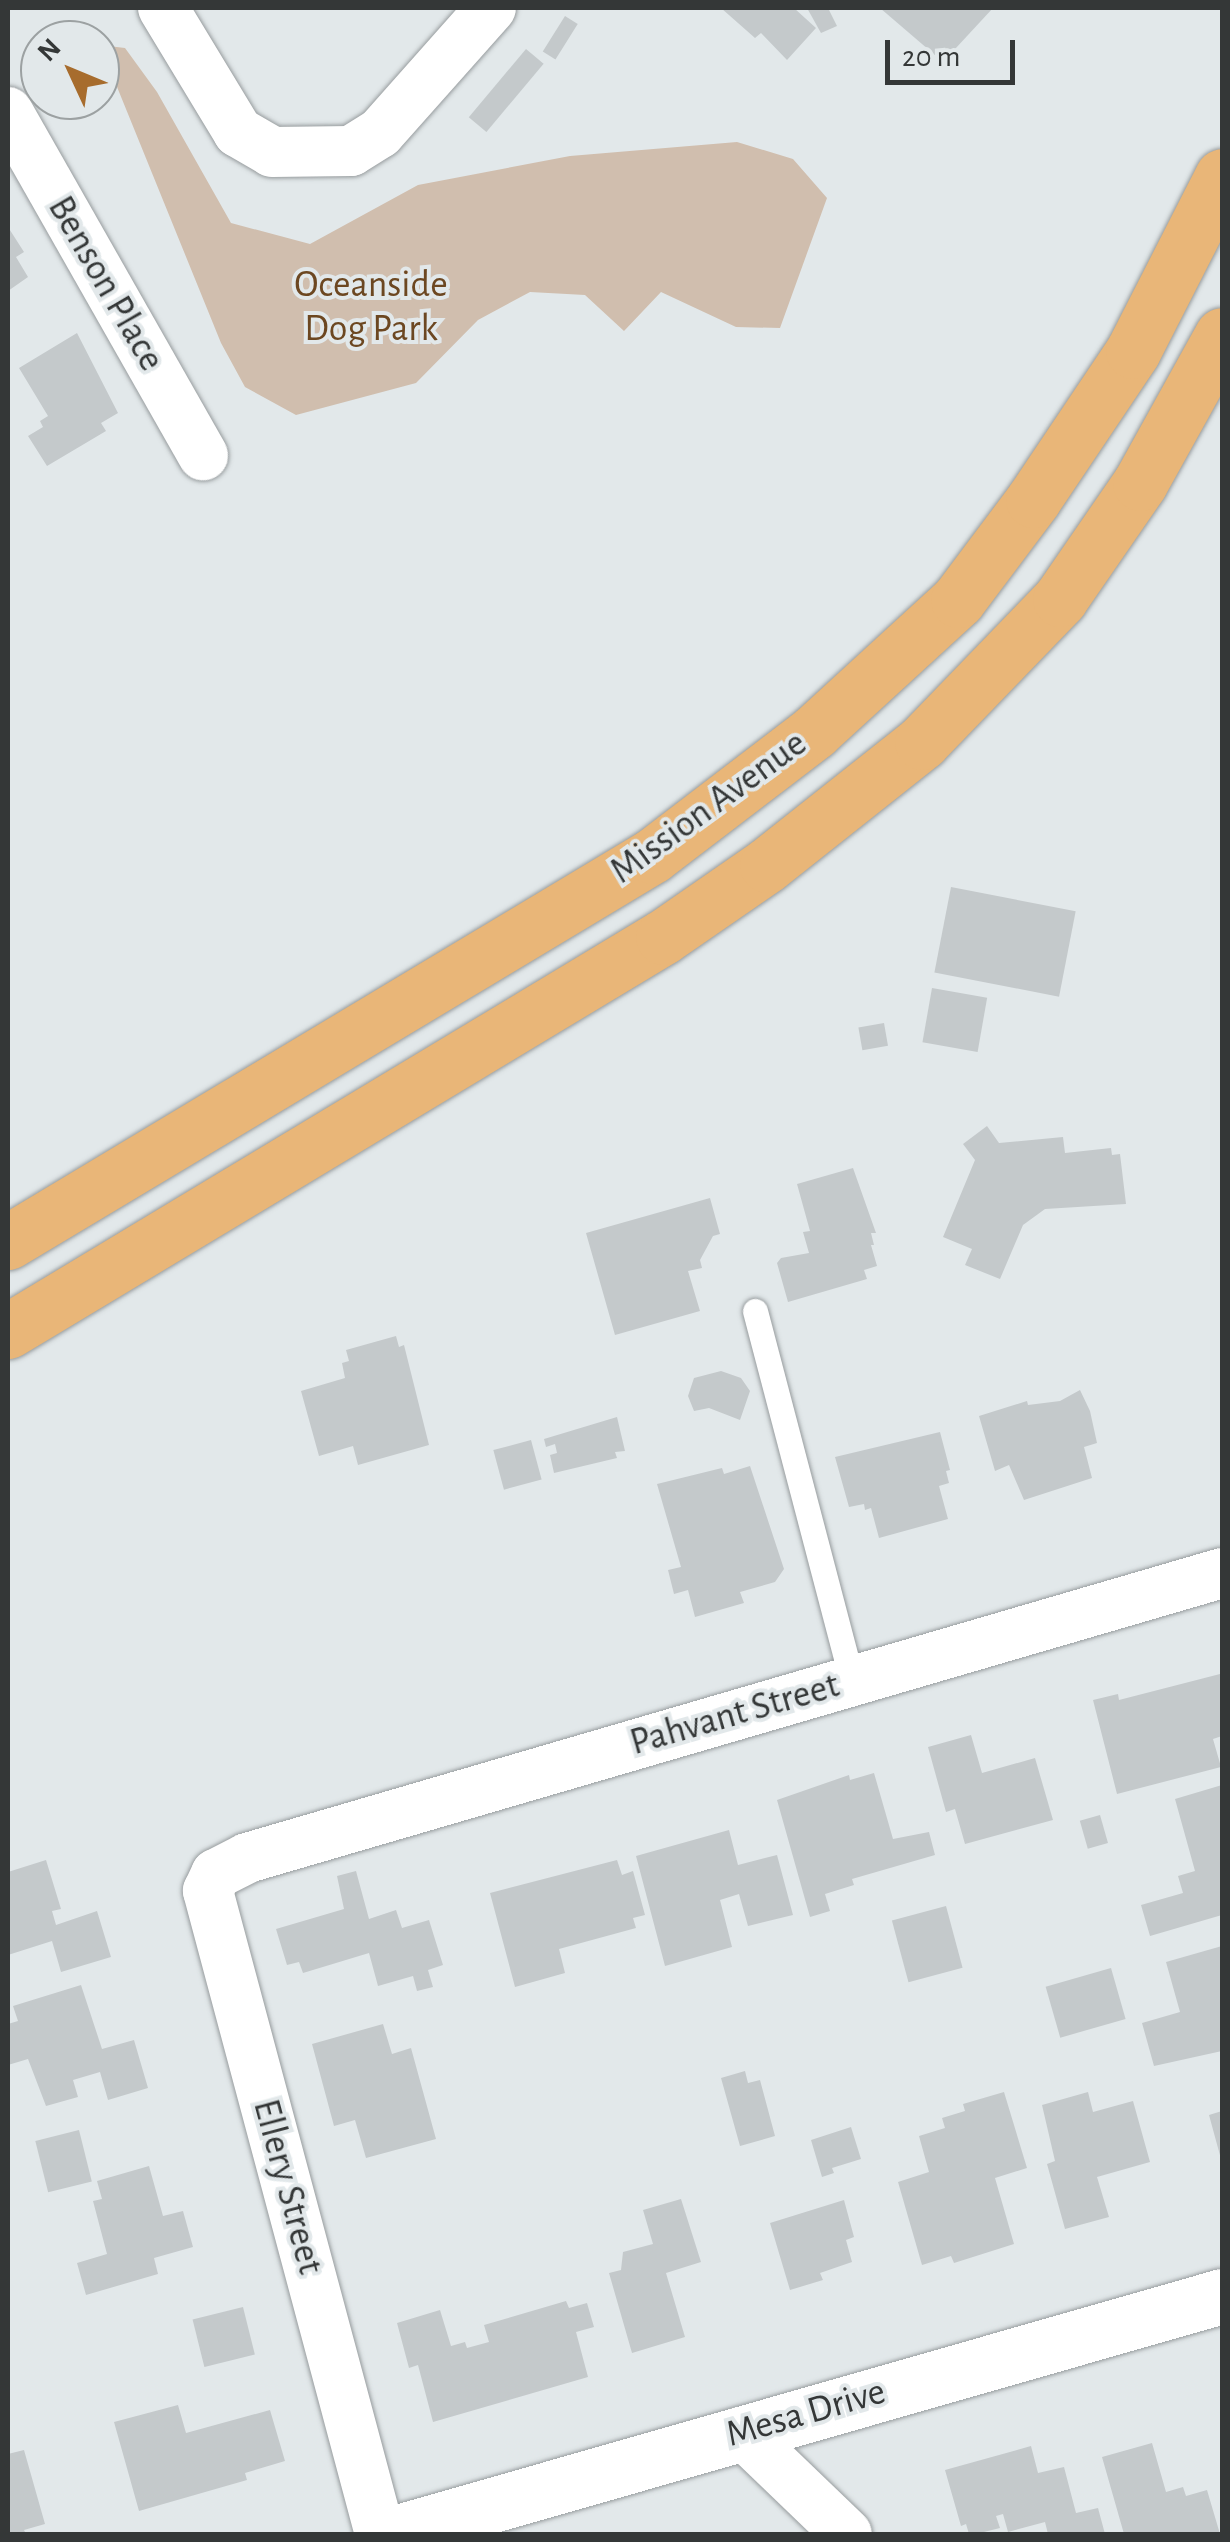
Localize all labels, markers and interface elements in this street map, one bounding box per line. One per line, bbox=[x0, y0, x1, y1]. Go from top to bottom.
north arrow bbox=[20, 20, 120, 120]
scale bar bbox=[890, 20, 1020, 82]
text: N bbox=[33, 34, 67, 67]
text: 20 m bbox=[902, 42, 960, 72]
street label: Benson Place bbox=[37, 189, 173, 379]
park label: Oceanside Dog Park bbox=[294, 263, 448, 352]
street label: Mission Avenue bbox=[602, 722, 816, 894]
street label: Pahvant Street bbox=[625, 1663, 845, 1767]
street label: Ellery Street bbox=[242, 2095, 332, 2279]
street label: Mesa Drive bbox=[721, 2370, 891, 2458]

